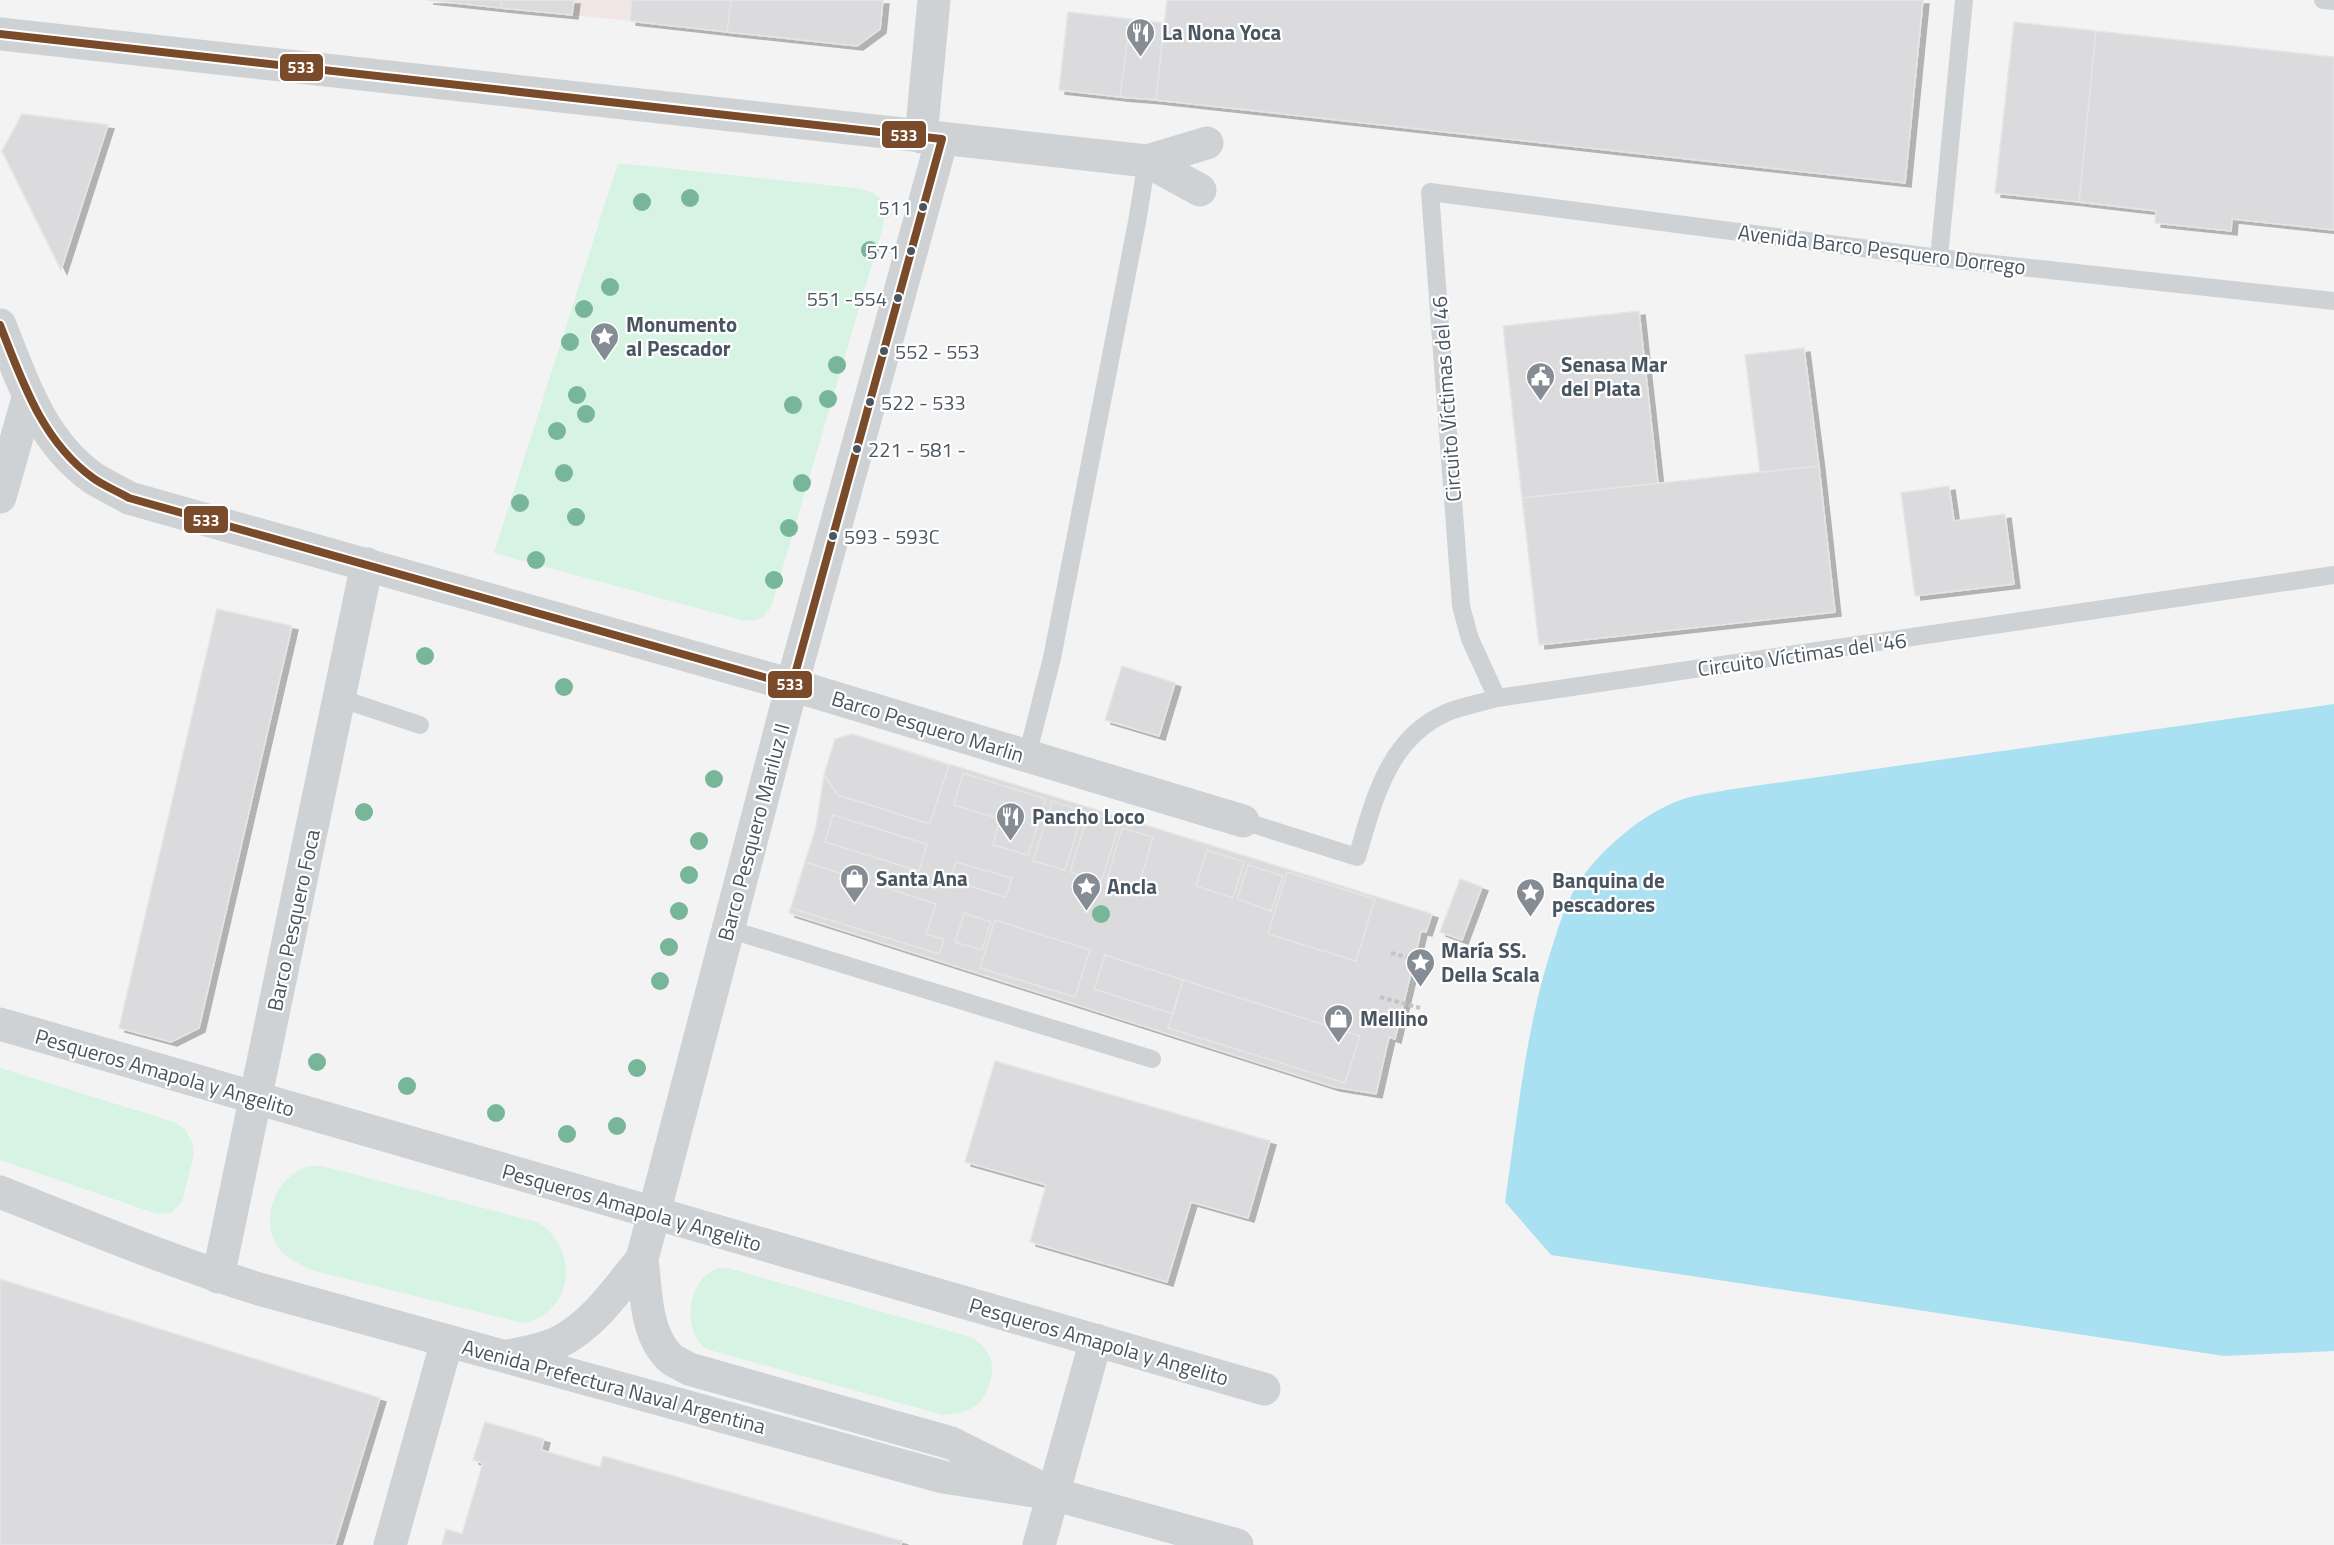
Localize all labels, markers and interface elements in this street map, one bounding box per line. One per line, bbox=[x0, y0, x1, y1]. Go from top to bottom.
restaurant icon: La Nona Yoca bbox=[1125, 16, 1157, 58]
place label: La Nona Yoca bbox=[1162, 16, 1282, 48]
line badge: 533 bbox=[279, 53, 324, 82]
text: 533 bbox=[288, 55, 314, 79]
line badge: 533 bbox=[881, 120, 927, 149]
text: 533 bbox=[891, 123, 917, 147]
place label: 511 bbox=[878, 192, 912, 223]
marker: 511 bbox=[917, 201, 929, 213]
street label: Avenida Barco Pesquero Dorrego bbox=[1736, 215, 2028, 283]
place label: 571 bbox=[866, 236, 900, 267]
marker: 571 bbox=[905, 245, 917, 257]
place label: 551 -554 bbox=[807, 283, 887, 314]
marker: 551 -554 bbox=[892, 292, 904, 304]
street label: Circuito Víctimas del 46 bbox=[1423, 295, 1469, 503]
place label: Monumento al Pescador bbox=[626, 308, 737, 364]
place icon: Monumento al Pescador bbox=[589, 320, 621, 362]
place label: 552 - 553 bbox=[895, 336, 980, 367]
marker: 552 - 553 bbox=[878, 345, 890, 357]
place label: Senasa Mar del Plata bbox=[1561, 348, 1667, 404]
public building icon: Senasa Mar del Plata bbox=[1524, 360, 1556, 402]
place label: 522 - 533 bbox=[881, 387, 966, 418]
marker: 522 - 533 bbox=[864, 396, 876, 408]
place label: 221 - 581 - bbox=[868, 434, 966, 465]
marker: 221 - 581 - bbox=[851, 443, 863, 455]
line badge: 533 bbox=[183, 505, 229, 534]
text: 533 bbox=[193, 508, 219, 532]
place label: 593 - 593C bbox=[844, 521, 940, 552]
marker: 593 - 593C bbox=[827, 530, 839, 542]
street label: Circuito Víctimas del '46 bbox=[1696, 624, 1908, 684]
line badge: 533 bbox=[767, 670, 813, 699]
text: 533 bbox=[777, 672, 803, 696]
street label: Barco Pesquero Marlin bbox=[828, 682, 1028, 770]
street label: Barco Pesquero Mariluz II bbox=[709, 720, 797, 944]
restaurant icon: Pancho Loco bbox=[995, 800, 1027, 842]
place label: Pancho Loco bbox=[1032, 800, 1145, 832]
street label: Barco Pesquero Foca bbox=[258, 826, 328, 1014]
shop icon: Santa Ana bbox=[839, 862, 871, 904]
place label: Santa Ana bbox=[876, 862, 968, 894]
place label: Banquina de pescadores bbox=[1552, 864, 1665, 920]
place icon: Ancla bbox=[1070, 870, 1102, 912]
place label: Ancla bbox=[1107, 870, 1157, 902]
place icon: Banquina de pescadores bbox=[1515, 876, 1547, 918]
place label: María SS. Della Scala bbox=[1441, 934, 1540, 990]
place icon: María SS. Della Scala bbox=[1404, 946, 1436, 988]
shop icon: Mellino bbox=[1323, 1002, 1355, 1044]
place label: Mellino bbox=[1360, 1002, 1428, 1034]
street label: Pesqueros Amapola y Angelito bbox=[31, 1020, 299, 1124]
street label: Pesqueros Amapola y Angelito bbox=[498, 1155, 766, 1259]
street label: Pesqueros Amapola y Angelito bbox=[965, 1289, 1233, 1393]
street label: Avenida Prefectura Naval Argentina bbox=[459, 1330, 770, 1442]

